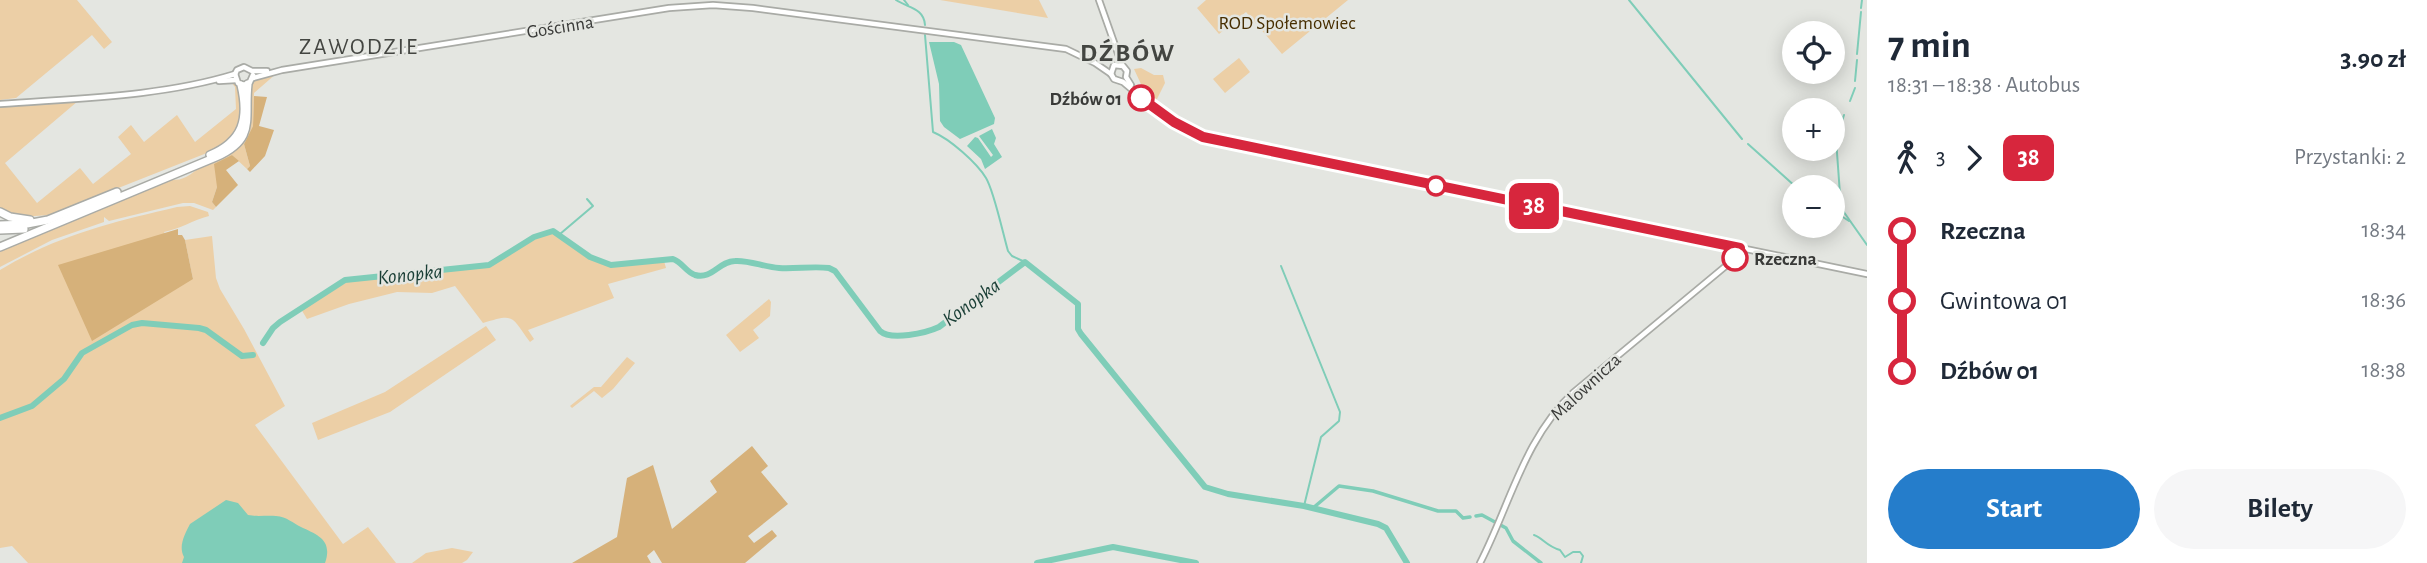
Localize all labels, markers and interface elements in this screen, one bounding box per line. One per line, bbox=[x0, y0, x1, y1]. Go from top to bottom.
street label: Gościnna bbox=[525, 13, 595, 42]
park label: ROD Społemowiec bbox=[1218, 14, 1356, 33]
map controls bbox=[1782, 21, 1845, 238]
button: locate bbox=[1782, 21, 1845, 84]
text: 7 min bbox=[1888, 27, 1971, 65]
district label: ZAWODZIE bbox=[299, 36, 419, 59]
district label: DŹBÓW bbox=[1080, 38, 1176, 66]
text: 3.90 zł bbox=[2340, 46, 2406, 72]
text: 18:31 – 18:38 · Autobus bbox=[1888, 74, 2080, 97]
marker: Dźbów 01 bbox=[1128, 85, 1154, 111]
place label: Dźbów 01 bbox=[1050, 90, 1122, 109]
button: + bbox=[1782, 98, 1845, 161]
icon: walk bbox=[1888, 139, 1926, 177]
icon: forward bbox=[1955, 139, 1993, 177]
text: 3 bbox=[1936, 146, 1945, 169]
text: 38 bbox=[2017, 146, 2040, 170]
text: Przystanki: 2 bbox=[2294, 146, 2406, 169]
button: − bbox=[1782, 175, 1845, 238]
unlabelled marker bbox=[1426, 176, 1446, 196]
line badge: 38 bbox=[1502, 183, 1566, 229]
text: 38 bbox=[1523, 194, 1545, 218]
text: Rzeczna bbox=[1940, 218, 2026, 244]
text: 18:34 bbox=[2361, 219, 2406, 242]
marker: Rzeczna bbox=[1722, 245, 1748, 271]
place label: Rzeczna bbox=[1754, 250, 1817, 269]
water label: Konopka bbox=[376, 261, 444, 289]
water label: Konopka bbox=[939, 275, 1005, 331]
text: Gwintowa 01 bbox=[1940, 288, 2069, 314]
text: 18:36 bbox=[2362, 289, 2406, 312]
street label: Malownicza bbox=[1547, 350, 1625, 424]
text: Dźbów 01 bbox=[1940, 358, 2039, 384]
text: 18:38 bbox=[2362, 359, 2406, 382]
button: Start bbox=[1888, 469, 2140, 549]
button: Bilety bbox=[2154, 469, 2406, 549]

